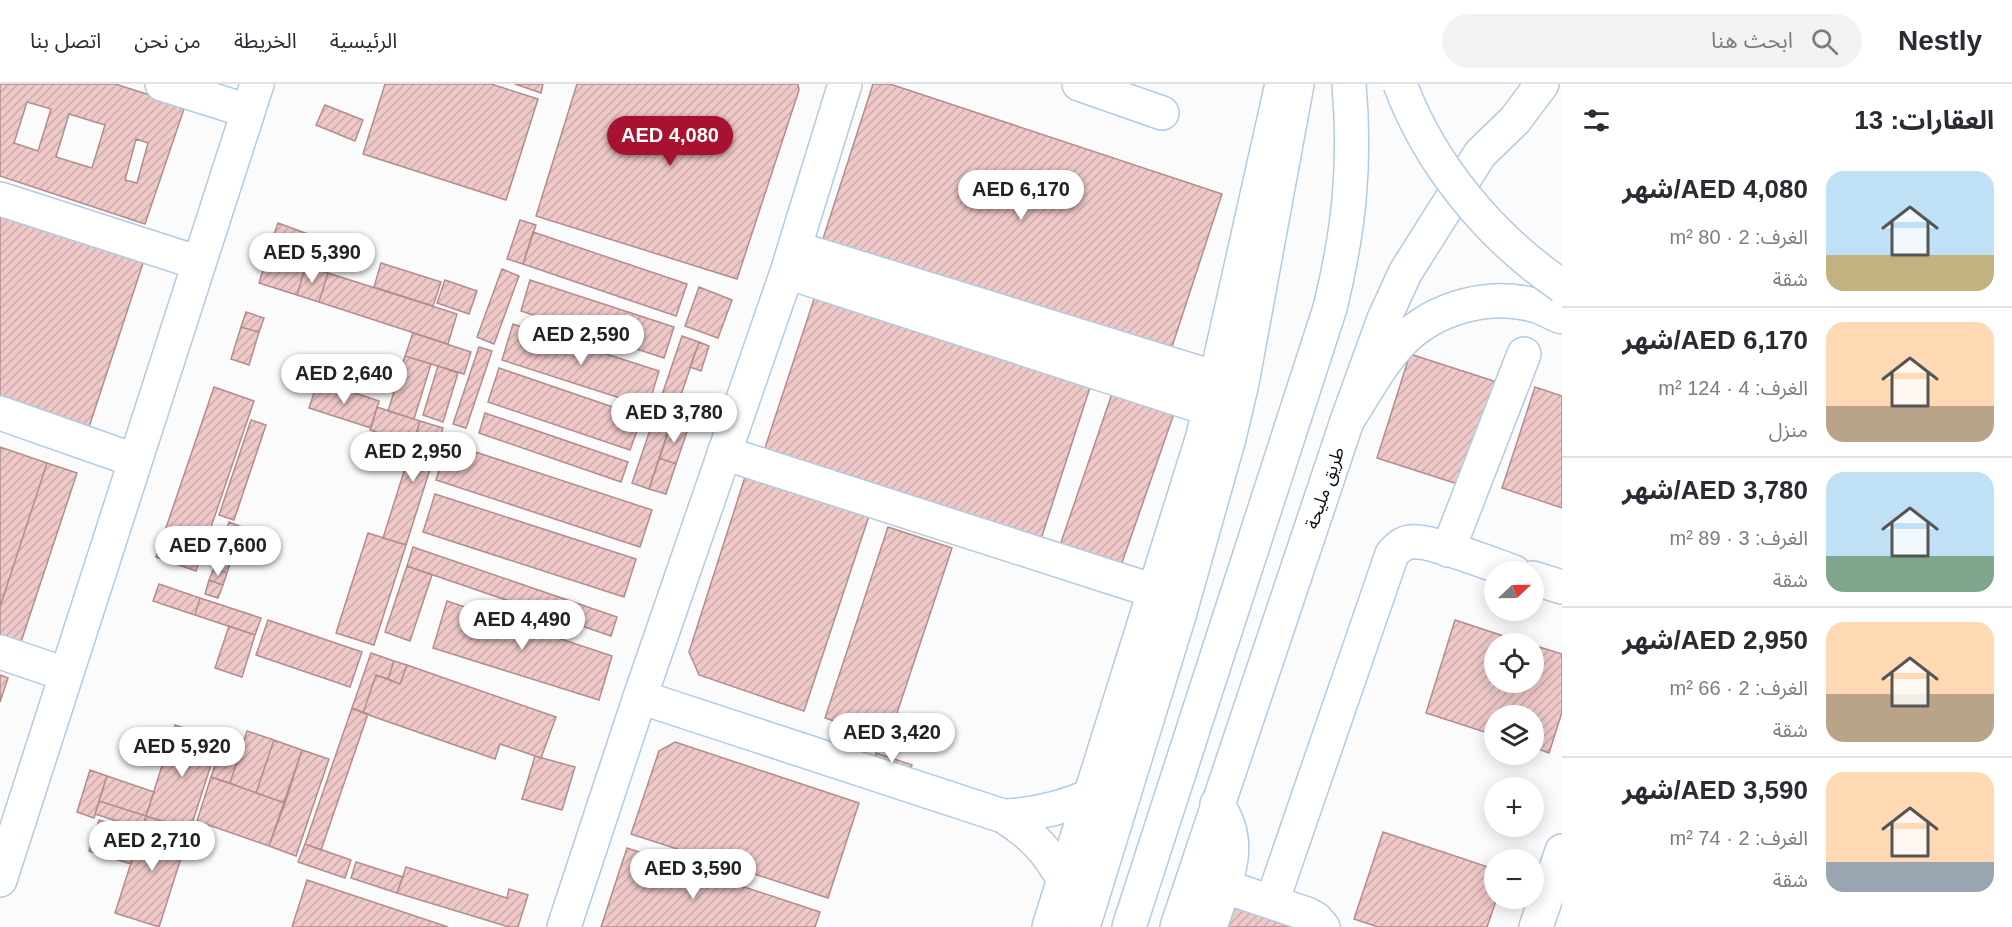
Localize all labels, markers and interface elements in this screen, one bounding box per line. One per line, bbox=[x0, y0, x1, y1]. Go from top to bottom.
search box bbox=[1442, 14, 1862, 68]
icon: search bbox=[1808, 25, 1841, 58]
text: Nestly bbox=[1898, 25, 1982, 56]
text: ابحث هنا bbox=[1711, 28, 1793, 53]
text: اتصل بنا bbox=[30, 29, 101, 52]
text: من نحن bbox=[134, 29, 201, 52]
text: الخريطة bbox=[234, 29, 297, 52]
text: الرئيسية bbox=[330, 29, 397, 52]
icon: filters bbox=[1580, 104, 1613, 137]
text: العقارات: 13 bbox=[1854, 105, 1994, 135]
pin: AED 4,080 bbox=[601, 116, 739, 167]
text: AED 4,080 bbox=[621, 124, 719, 146]
pin: AED 6,170 bbox=[952, 170, 1090, 221]
text: AED 4,080/شهر bbox=[1622, 174, 1808, 204]
text: AED 6,170 bbox=[972, 178, 1070, 200]
icon: home bbox=[1874, 195, 1946, 267]
text: الغرف: 2 · 80 m² bbox=[1669, 226, 1808, 248]
pin: AED 5,390 bbox=[243, 233, 381, 284]
text: AED 5,390 bbox=[263, 241, 361, 263]
text: شقة bbox=[1773, 268, 1808, 290]
pin: AED 2,590 bbox=[512, 315, 650, 366]
text: AED 2,590 bbox=[532, 323, 630, 345]
text: AED 6,170/شهر bbox=[1622, 325, 1808, 355]
icon: home bbox=[1874, 346, 1946, 418]
pin: AED 2,640 bbox=[275, 354, 413, 405]
text: AED 2,640 bbox=[295, 362, 393, 384]
text: الغرف: 4 · 124 m² bbox=[1658, 377, 1808, 399]
pin: AED 3,780 bbox=[605, 393, 743, 444]
text: AED 3,780 bbox=[625, 401, 723, 423]
text: منزل bbox=[1769, 419, 1808, 441]
pin: AED 2,950 bbox=[344, 432, 482, 483]
text: AED 2,950 bbox=[364, 440, 462, 462]
street label: طريق مليحة bbox=[1302, 444, 1349, 532]
text: AED 3,780/شهر bbox=[1622, 475, 1808, 505]
icon: home bbox=[1874, 496, 1946, 568]
pin: AED 7,600 bbox=[149, 526, 287, 577]
text: الغرف: 3 · 89 m² bbox=[1669, 527, 1808, 549]
text: AED 7,600 bbox=[169, 534, 267, 556]
north arrow bbox=[1484, 561, 1544, 621]
map controls bbox=[1484, 561, 1544, 909]
text: شقة bbox=[1773, 569, 1808, 591]
pin: AED 4,490 bbox=[453, 600, 591, 651]
text: AED 4,490 bbox=[473, 608, 571, 630]
text: AED 2,950/شهر bbox=[1622, 625, 1808, 655]
button: locate bbox=[1484, 633, 1544, 693]
icon: home bbox=[1874, 646, 1946, 718]
text: الغرف: 2 · 66 m² bbox=[1669, 677, 1808, 699]
button: layers bbox=[1484, 705, 1544, 765]
pin: AED 3,420 bbox=[823, 713, 961, 764]
text: شقة bbox=[1773, 719, 1808, 741]
text: AED 3,420 bbox=[843, 721, 941, 743]
pin: AED 5,920 bbox=[113, 727, 251, 778]
text: AED 5,920 bbox=[133, 735, 231, 757]
text: AED 3,590/شهر bbox=[1622, 775, 1808, 805]
button: + bbox=[1484, 777, 1544, 837]
icon: home bbox=[1874, 796, 1946, 868]
pin: AED 2,710 bbox=[83, 821, 221, 872]
text: الغرف: 2 · 74 m² bbox=[1669, 827, 1808, 849]
text: AED 2,710 bbox=[103, 829, 201, 851]
pin: AED 3,590 bbox=[624, 849, 762, 900]
button: − bbox=[1484, 849, 1544, 909]
text: AED 3,590 bbox=[644, 857, 742, 879]
text: شقة bbox=[1773, 869, 1808, 891]

